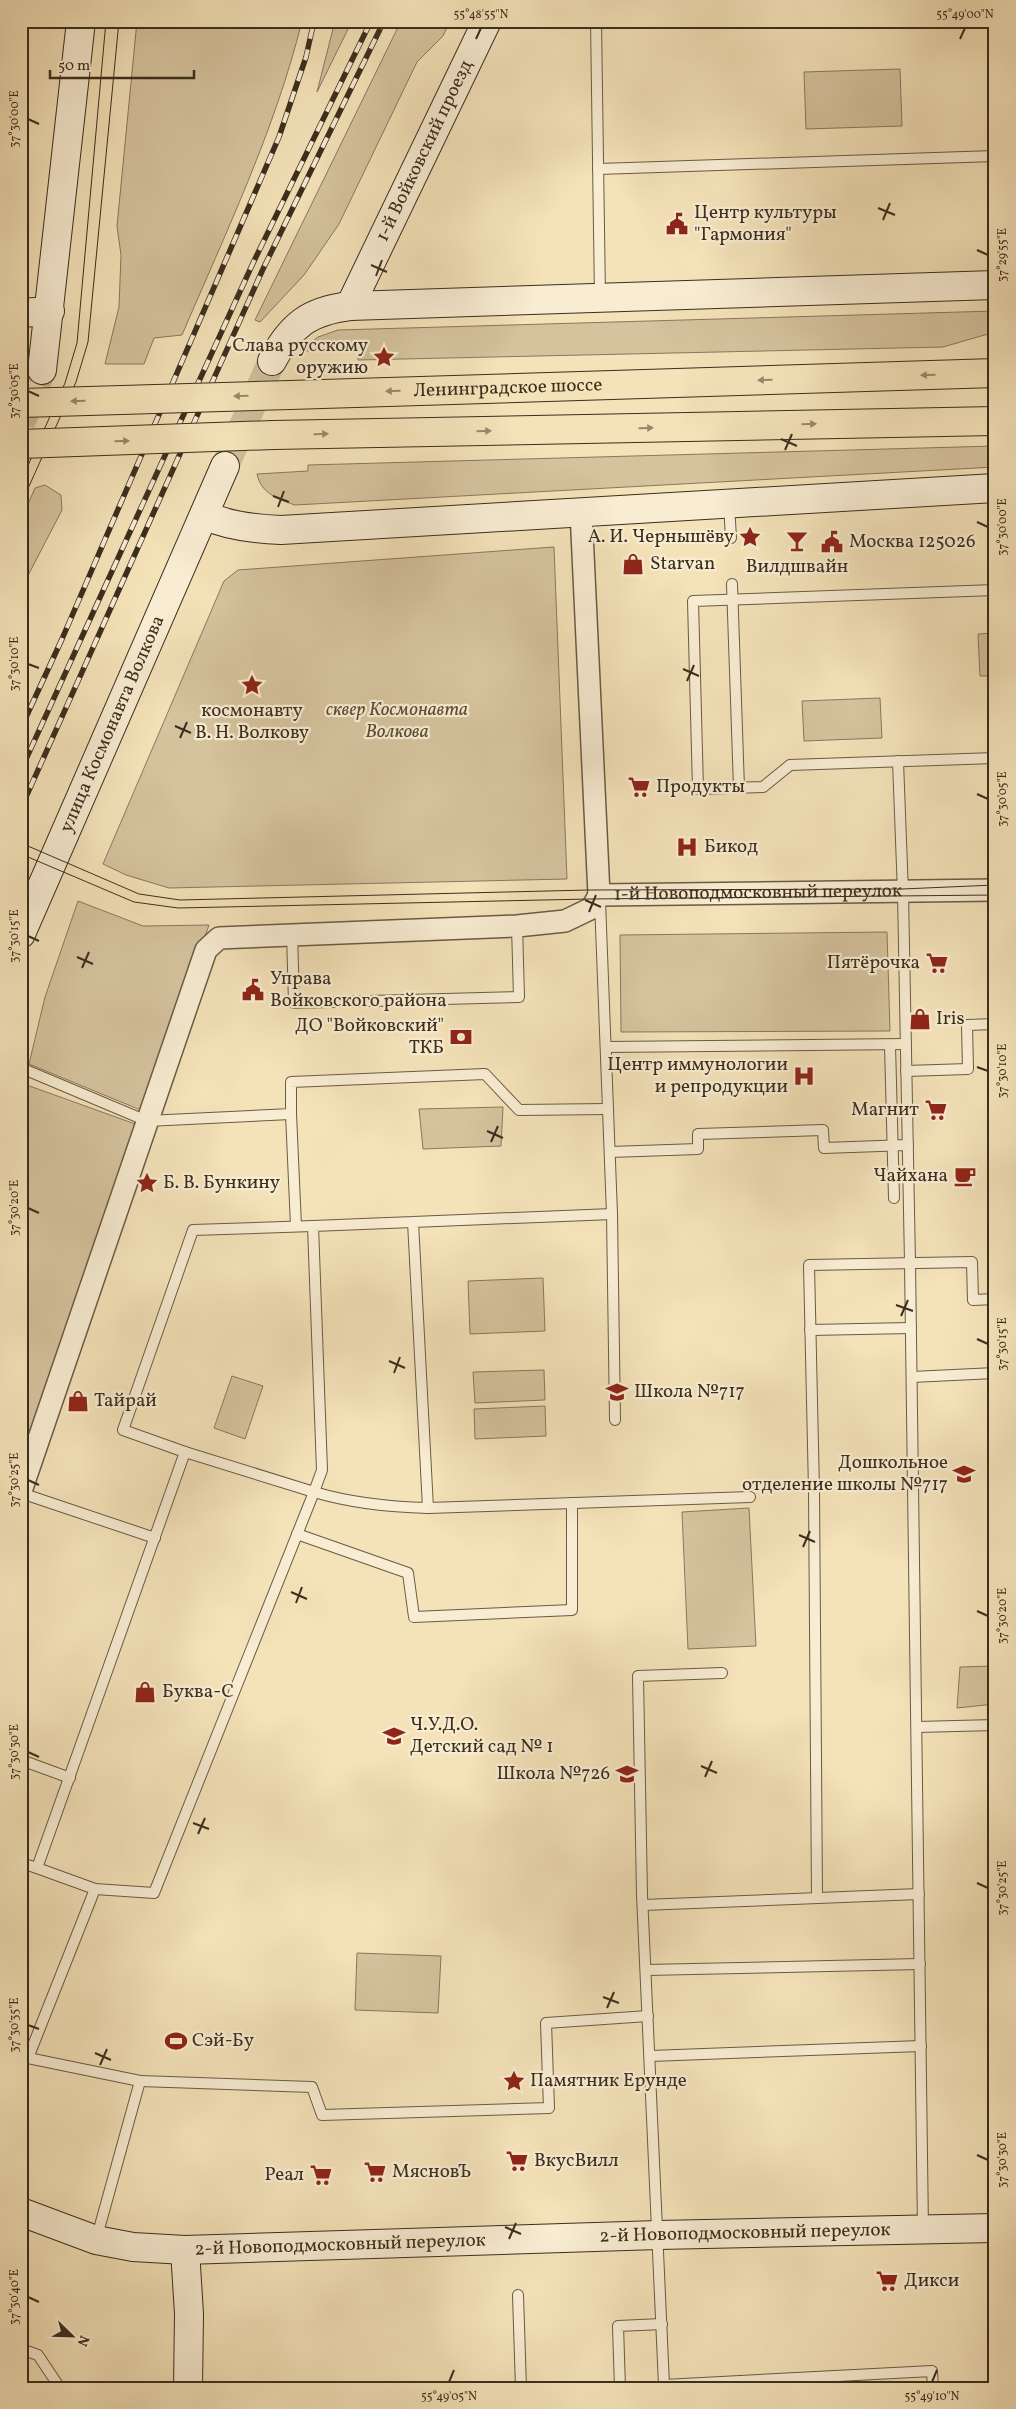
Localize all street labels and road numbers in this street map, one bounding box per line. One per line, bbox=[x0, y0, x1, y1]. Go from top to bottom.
street label: 1-й Войковский проезд bbox=[370, 55, 479, 246]
street label: Ленинградское шоссе bbox=[413, 372, 603, 404]
street label: улица Космонавта Волкова bbox=[54, 611, 171, 837]
street label: 1-й Новоподмосковный переулок bbox=[614, 878, 902, 908]
street label: 2-й Новоподмосковный переулок bbox=[599, 2217, 891, 2250]
street label: 2-й Новоподмосковный переулок bbox=[194, 2227, 486, 2263]

